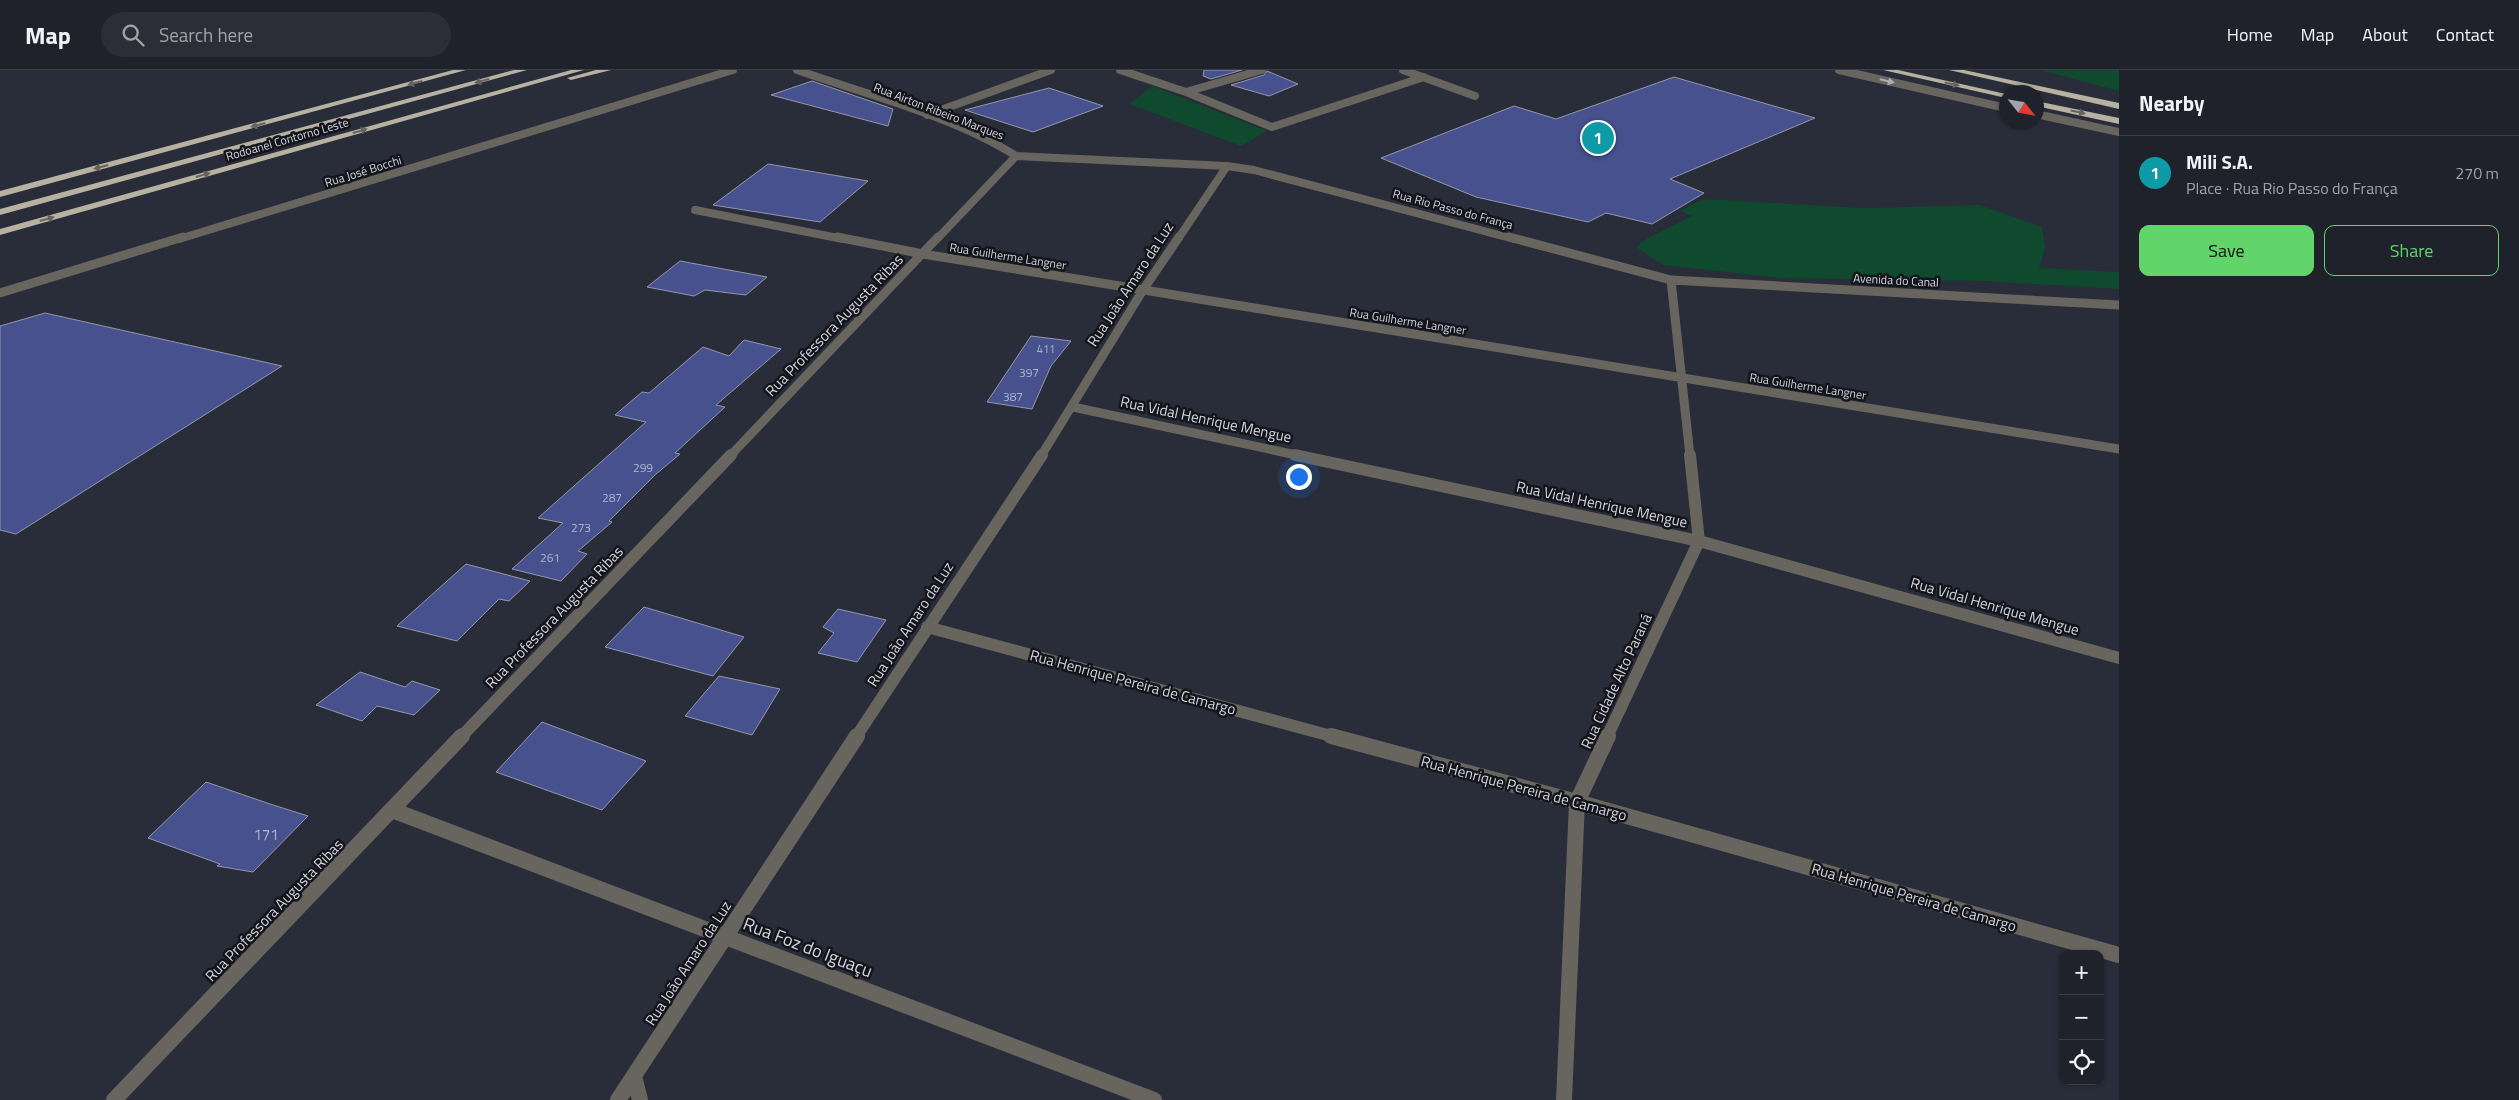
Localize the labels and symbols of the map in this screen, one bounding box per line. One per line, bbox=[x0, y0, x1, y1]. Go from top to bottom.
one-way arrow bbox=[475, 77, 490, 85]
street label: Rua Airton Ribeiro Marques bbox=[871, 77, 1007, 145]
one-way arrow bbox=[1879, 77, 1894, 85]
one-way arrow bbox=[407, 79, 422, 87]
one-way arrow bbox=[1944, 80, 1959, 88]
north arrow bbox=[1999, 85, 2044, 130]
one-way arrow bbox=[2070, 108, 2085, 116]
street label: Rodoanel Contorno Leste bbox=[223, 112, 351, 166]
pin: 1 bbox=[1582, 119, 1614, 157]
one-way arrow bbox=[250, 121, 265, 129]
one-way arrow bbox=[353, 127, 368, 135]
street label: Rua José Bocchi bbox=[322, 150, 404, 192]
one-way arrow bbox=[93, 163, 108, 171]
one-way arrow bbox=[196, 171, 211, 179]
street label: Rua Rio Passo do França bbox=[1391, 184, 1515, 234]
one-way arrow bbox=[40, 214, 55, 222]
street label: Rua João Amaro da Luz bbox=[1081, 217, 1179, 351]
street label: Rua Guilherme Langner bbox=[948, 237, 1068, 275]
street label: Rua Professora Augusta Ribas bbox=[760, 248, 909, 402]
street label: Avenida do Canal bbox=[1853, 268, 1939, 292]
street label: Rua Guilherme Langner bbox=[1348, 302, 1468, 340]
house number: 411 bbox=[1037, 341, 1055, 357]
house number: 397 bbox=[1019, 363, 1039, 382]
street label: Rua Guilherme Langner bbox=[1748, 367, 1868, 405]
house number: 387 bbox=[1003, 387, 1023, 406]
street label: Rua Vidal Henrique Mengue bbox=[1118, 390, 1294, 448]
house number: 299 bbox=[633, 458, 653, 477]
your location bbox=[1286, 464, 1312, 490]
street label: Rua Vidal Henrique Mengue bbox=[1514, 475, 1690, 533]
house number: 287 bbox=[602, 488, 622, 507]
house number: 273 bbox=[571, 518, 591, 537]
street label: Rua Professora Augusta Ribas bbox=[480, 540, 629, 694]
house number: 261 bbox=[540, 548, 560, 567]
street label: Rua João Amaro da Luz bbox=[861, 557, 959, 691]
street label: Rua Vidal Henrique Mengue bbox=[1908, 571, 2082, 641]
street label: Rua Cidade Alto Paraná bbox=[1574, 609, 1658, 753]
street label: Rua Henrique Pereira de Camargo bbox=[1027, 643, 1239, 721]
street label: Rua Henrique Pereira de Camargo bbox=[1418, 749, 1630, 827]
house number: 171 bbox=[253, 823, 279, 846]
street label: Rua Professora Augusta Ribas bbox=[200, 833, 349, 987]
street label: Rua Henrique Pereira de Camargo bbox=[1809, 857, 2019, 937]
street label: Rua João Amaro da Luz bbox=[639, 896, 737, 1030]
street label: Rua Foz do Iguaçu bbox=[739, 910, 877, 984]

